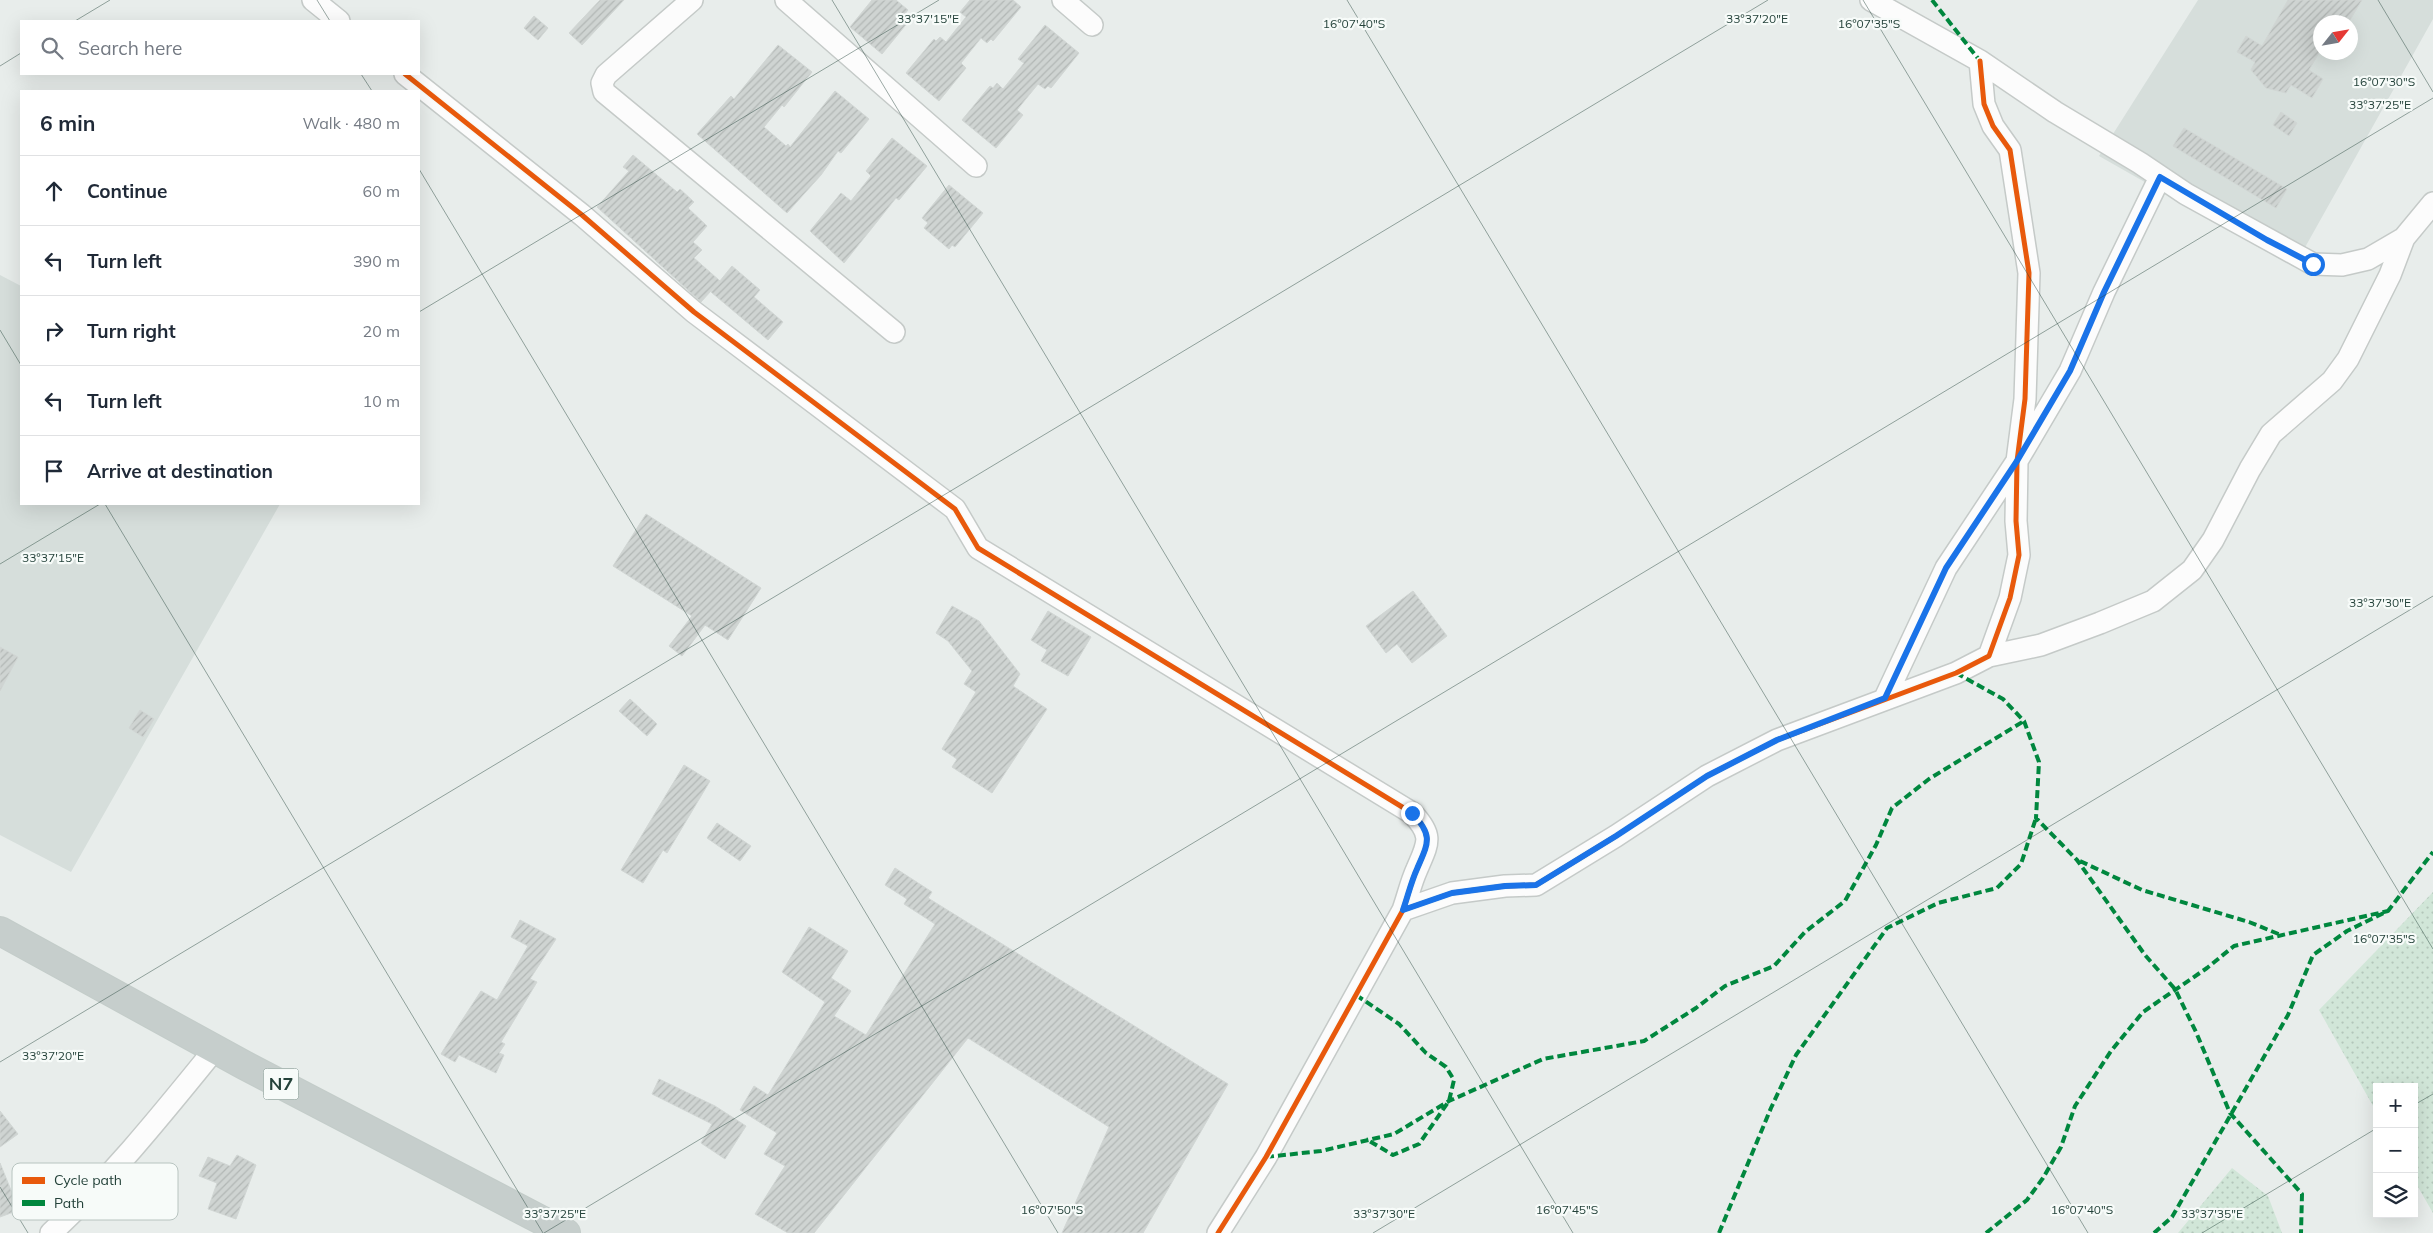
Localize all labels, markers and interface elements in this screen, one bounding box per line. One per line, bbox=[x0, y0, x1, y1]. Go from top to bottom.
text: 33°37'15"E bbox=[897, 11, 959, 26]
text: 33°37'20"E bbox=[1726, 11, 1788, 26]
north arrow bbox=[2313, 15, 2358, 60]
text: 16°07'40"S bbox=[1323, 16, 1385, 31]
text: 16°07'35"S bbox=[1838, 16, 1900, 31]
search box bbox=[20, 20, 420, 75]
icon: search bbox=[38, 34, 66, 62]
text: Search here bbox=[78, 36, 182, 60]
text: 16°07'30"S bbox=[2353, 74, 2415, 89]
text: 33°37'25"E bbox=[2349, 97, 2411, 112]
text: 6 min bbox=[40, 110, 95, 136]
text: Walk · 480 m bbox=[302, 113, 400, 133]
icon: ahead bbox=[40, 177, 68, 205]
text: Continue bbox=[87, 179, 167, 203]
text: 60 m bbox=[363, 181, 400, 201]
icon: left bbox=[40, 247, 68, 275]
text: Turn left bbox=[87, 249, 162, 273]
text: 390 m bbox=[353, 251, 400, 271]
route start bbox=[2302, 253, 2325, 276]
icon: right bbox=[40, 317, 68, 345]
text: Turn right bbox=[87, 319, 176, 343]
text: 20 m bbox=[363, 321, 400, 341]
icon: left bbox=[40, 387, 68, 415]
text: Turn left bbox=[87, 389, 162, 413]
text: 10 m bbox=[363, 391, 400, 411]
icon: arrive bbox=[40, 457, 68, 485]
text: Arrive at destination bbox=[87, 459, 273, 483]
text: 33°37'15"E bbox=[22, 550, 84, 565]
text: 33°37'30"E bbox=[2349, 595, 2411, 610]
route end bbox=[1401, 802, 1424, 825]
text: 16°07'35"S bbox=[2353, 931, 2415, 946]
text: 33°37'20"E bbox=[22, 1048, 84, 1063]
road number: N7 bbox=[264, 1068, 298, 1100]
map controls bbox=[2373, 1083, 2418, 1218]
button: + bbox=[2373, 1083, 2418, 1128]
button: − bbox=[2373, 1128, 2418, 1173]
legend bbox=[12, 1163, 178, 1220]
text: Cycle path bbox=[54, 1171, 122, 1189]
button: layers bbox=[2373, 1173, 2418, 1218]
text: Path bbox=[54, 1194, 84, 1212]
text: 16°07'50"S bbox=[1021, 1202, 1083, 1217]
text: 16°07'45"S bbox=[1536, 1202, 1598, 1217]
text: 16°07'40"S bbox=[2051, 1202, 2113, 1217]
text: 33°37'25"E bbox=[524, 1206, 586, 1221]
text: 33°37'30"E bbox=[1353, 1206, 1415, 1221]
text: 33°37'35"E bbox=[2181, 1206, 2243, 1221]

